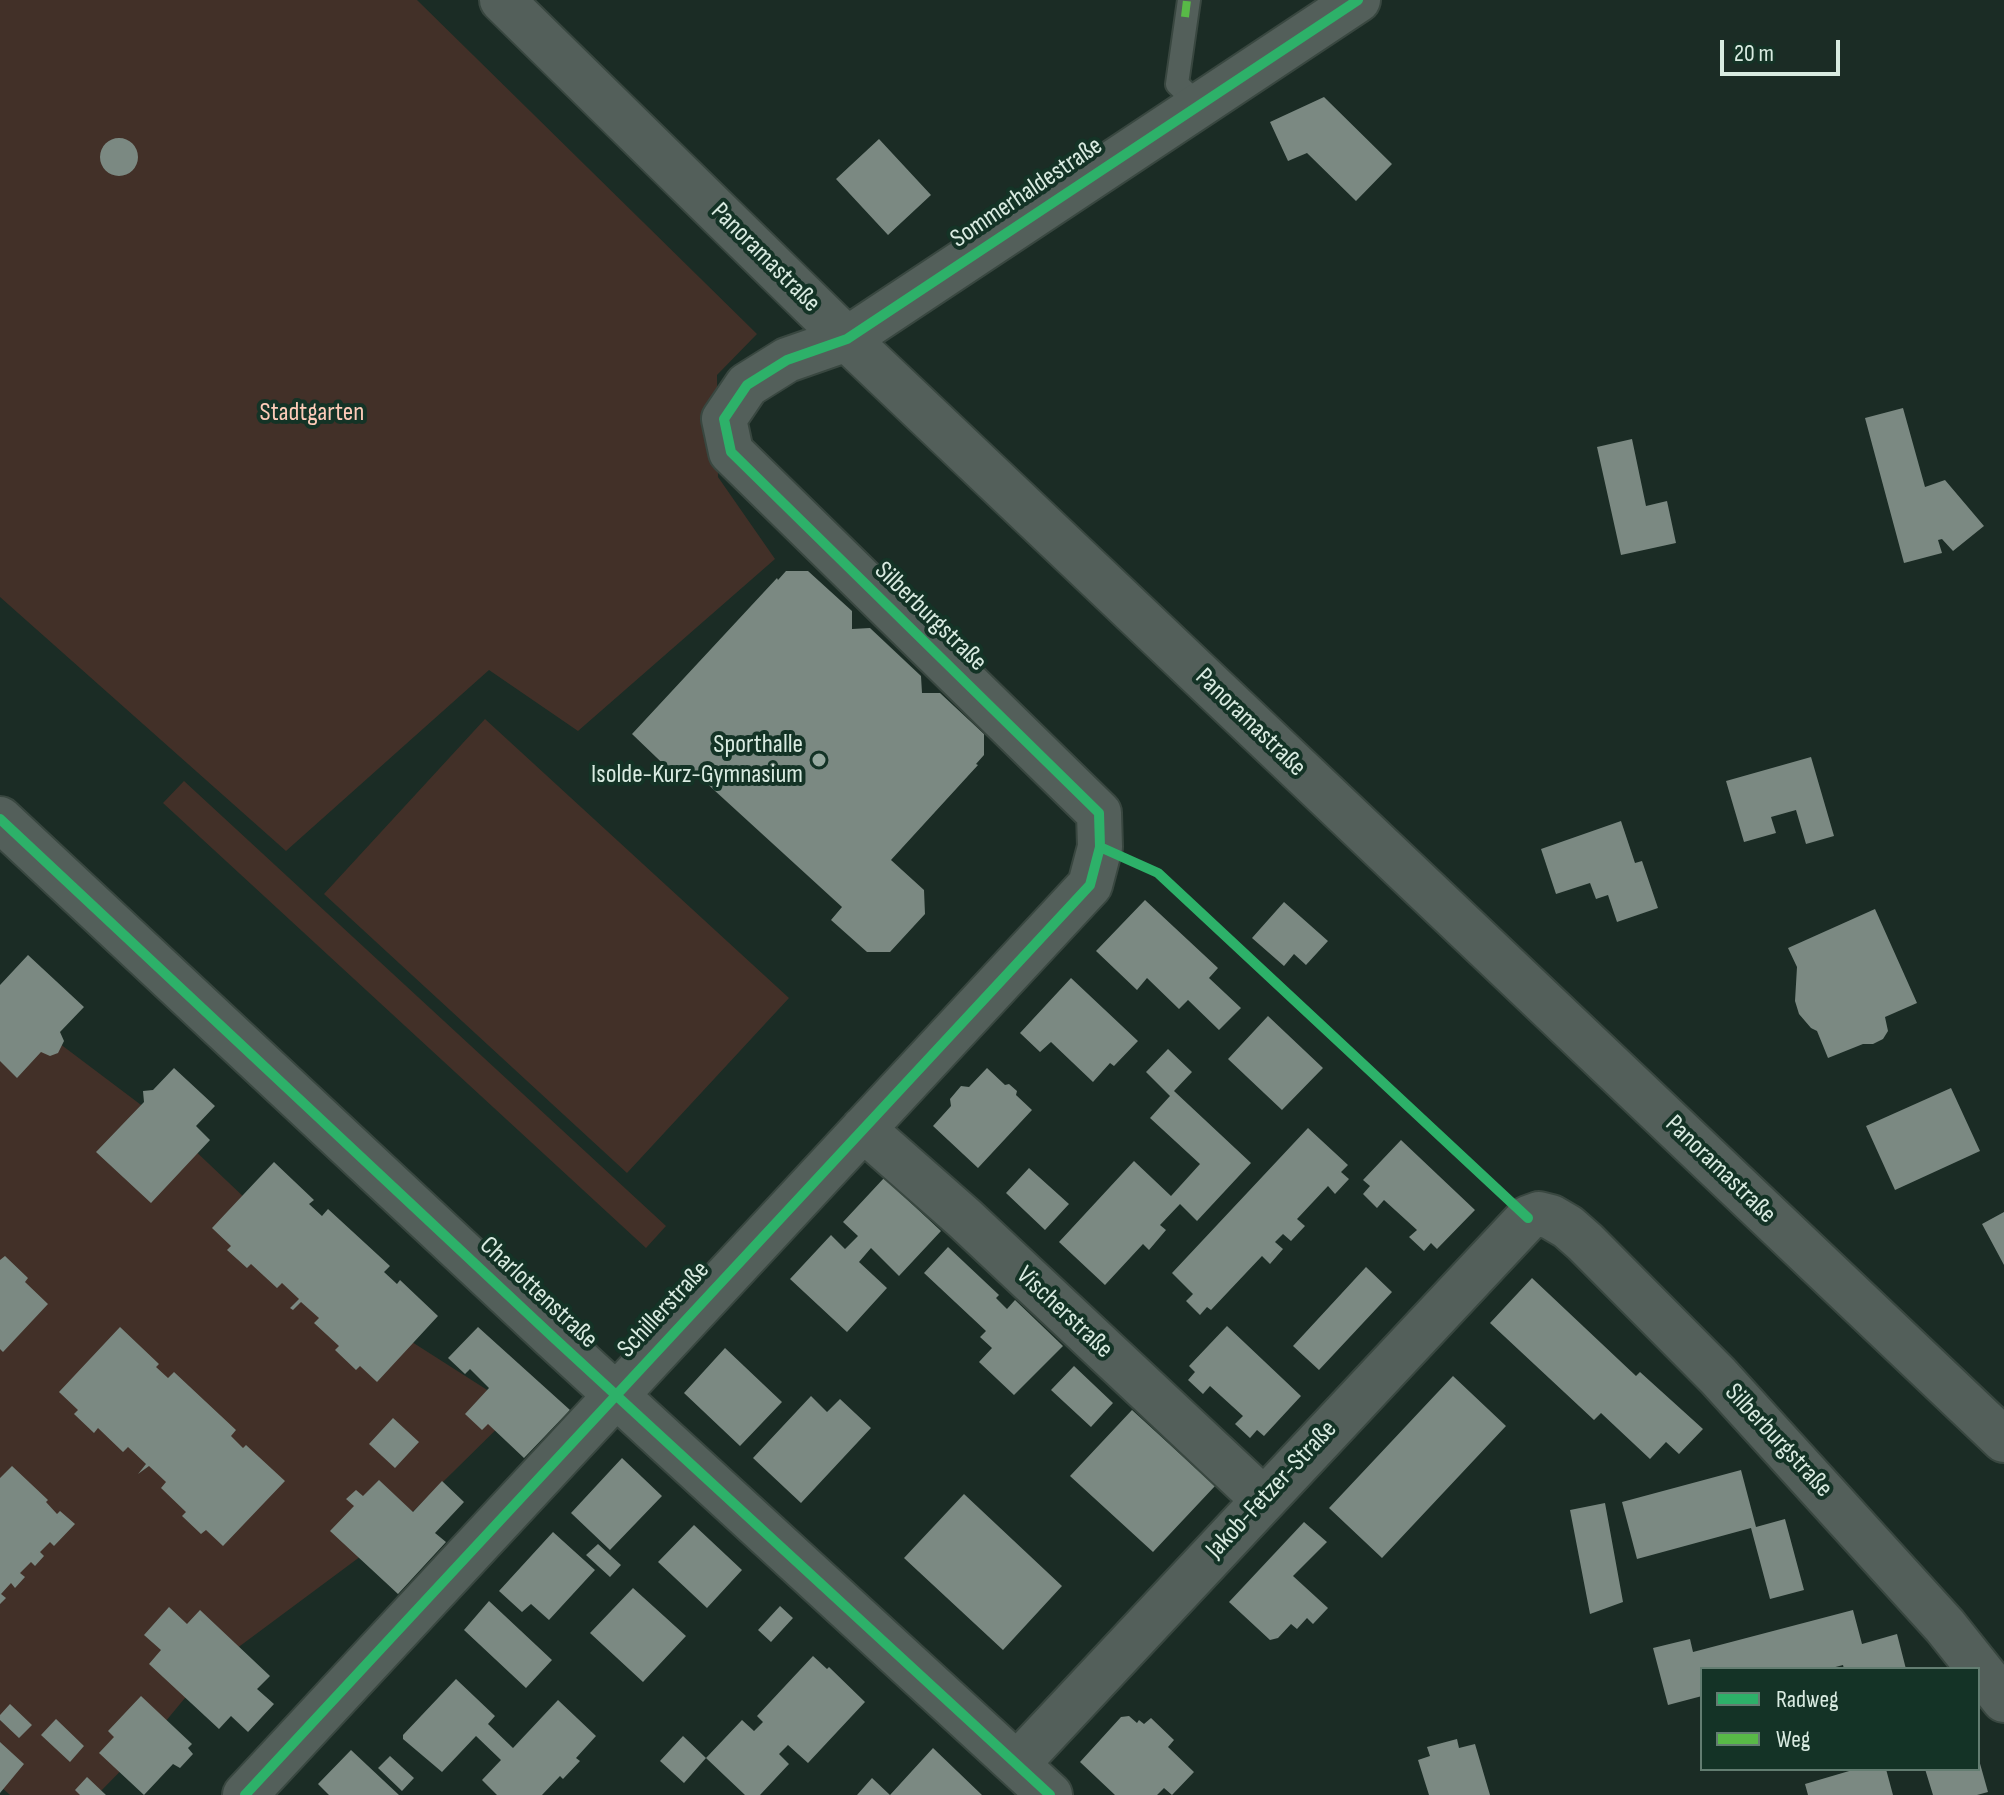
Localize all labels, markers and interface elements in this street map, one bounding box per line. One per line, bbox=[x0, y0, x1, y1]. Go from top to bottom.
scale bar bbox=[1724, 24, 1844, 74]
text: 20 m bbox=[1734, 39, 1774, 68]
street label: Sommerhaldestraße bbox=[945, 131, 1109, 255]
street label: Panoramastraße bbox=[704, 197, 826, 319]
park label: Stadtgarten bbox=[260, 397, 364, 429]
street label: Silberburgstraße bbox=[867, 556, 993, 678]
street label: Panoramastraße bbox=[1188, 662, 1312, 784]
place label: Sporthalle Isolde-Kurz-Gymnasium bbox=[591, 729, 803, 790]
marker: Sporthalle Isolde-Kurz-Gymnasium bbox=[810, 751, 828, 769]
street label: Panoramastraße bbox=[1658, 1109, 1782, 1231]
street label: Charlottenstraße bbox=[473, 1231, 603, 1355]
street label: Schillerstraße bbox=[612, 1255, 716, 1365]
street label: Vischerstraße bbox=[1009, 1260, 1119, 1366]
street label: Silberburgstraße bbox=[1717, 1378, 1839, 1504]
street label: Jakob-Fetzer-Straße bbox=[1200, 1414, 1344, 1566]
legend bbox=[1700, 1667, 1980, 1771]
text: Radweg bbox=[1776, 1685, 1839, 1714]
text: Weg bbox=[1776, 1725, 1810, 1754]

